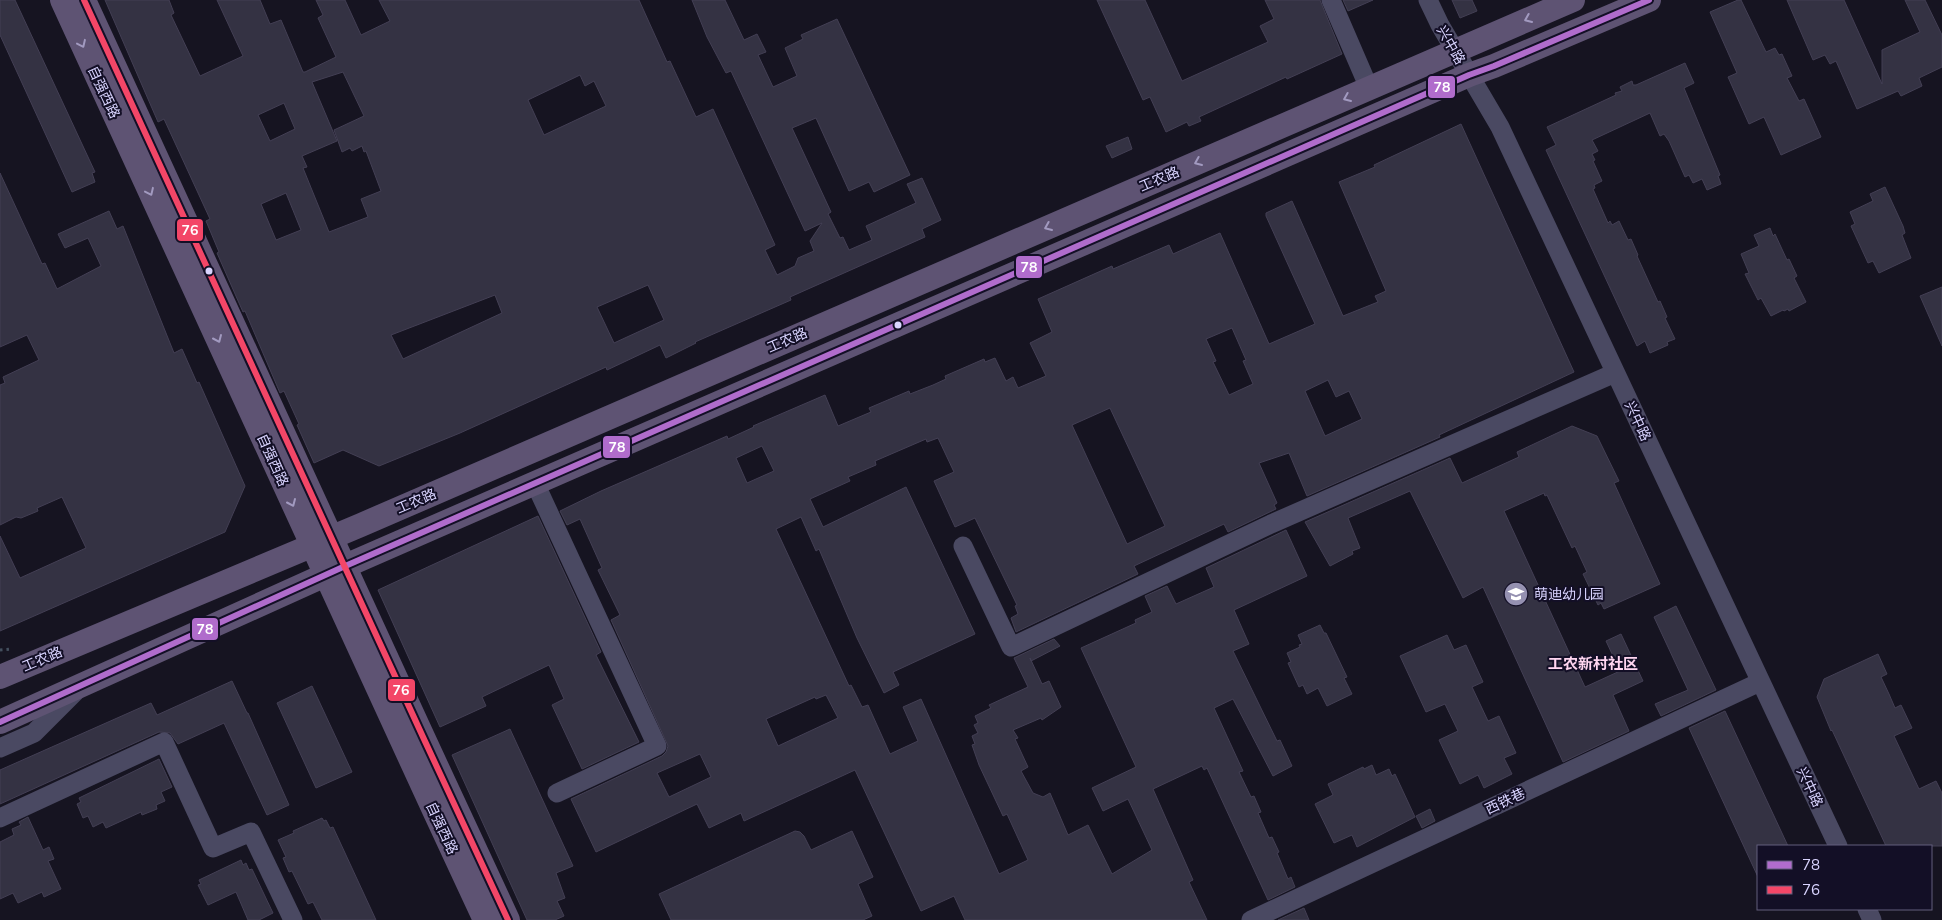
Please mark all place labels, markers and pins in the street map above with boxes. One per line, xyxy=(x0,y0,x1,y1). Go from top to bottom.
unlabelled marker xyxy=(204,266,214,276)
unlabelled marker xyxy=(893,320,903,330)
school or university icon: 萌迪幼儿园 xyxy=(1503,581,1529,607)
place label: 萌迪幼儿园 xyxy=(1534,585,1604,603)

